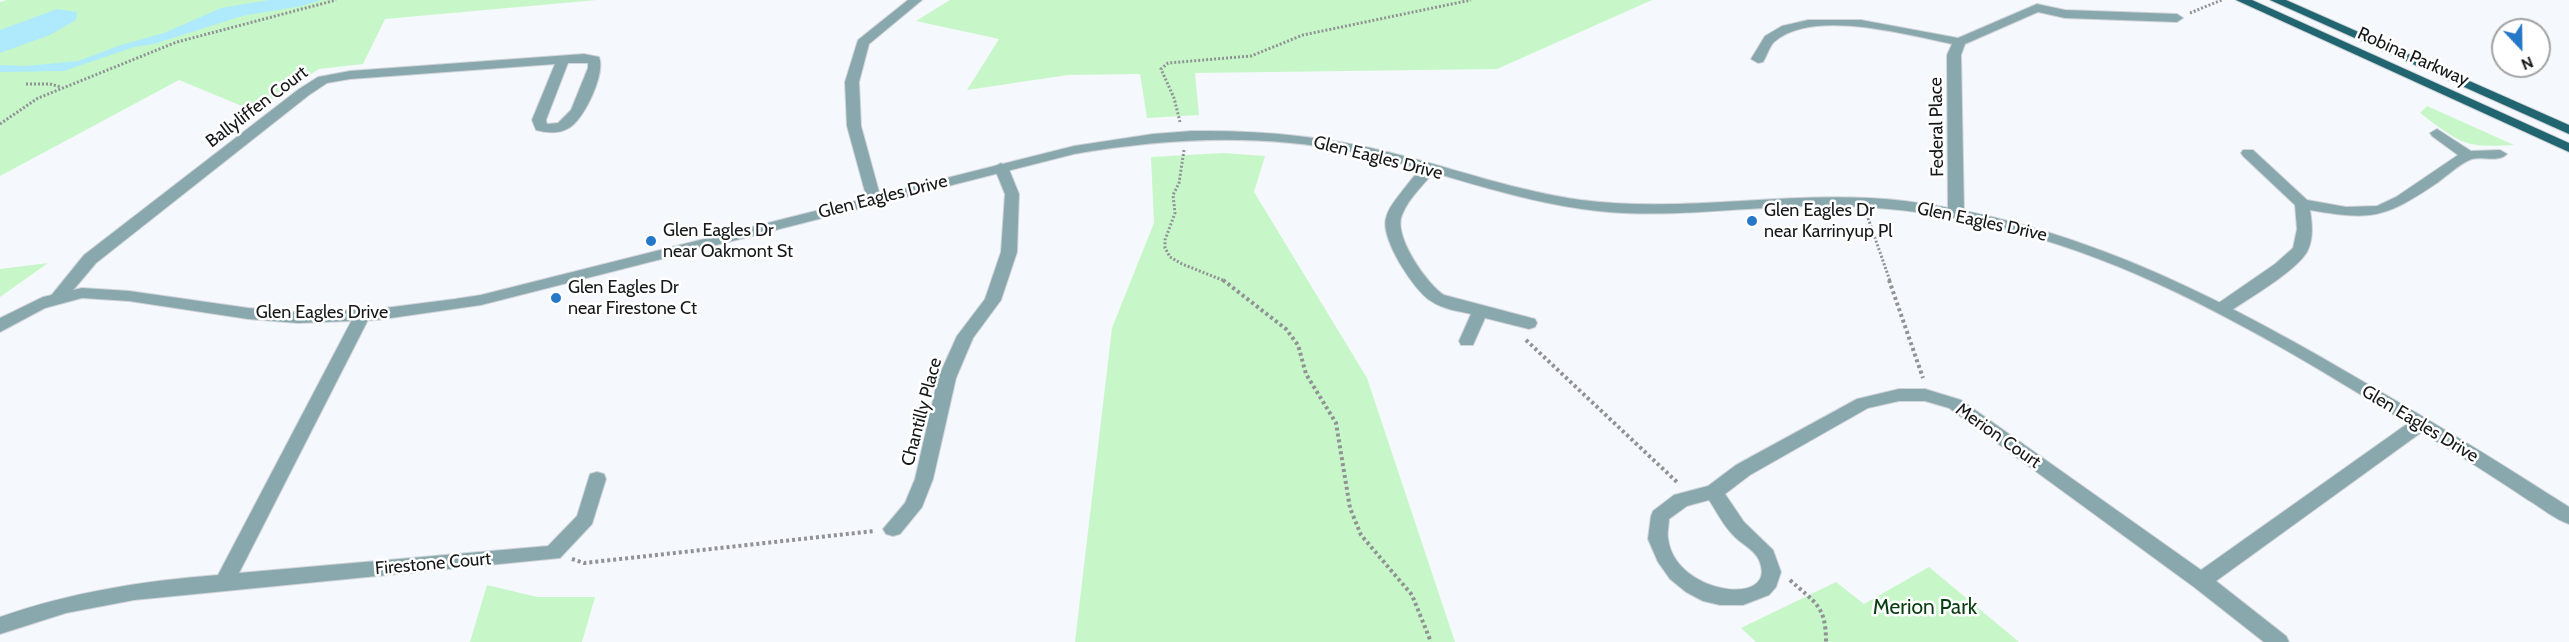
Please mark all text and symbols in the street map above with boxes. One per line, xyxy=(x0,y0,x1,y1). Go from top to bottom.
north arrow xyxy=(2491,18,2551,78)
street label: Robina Parkway xyxy=(2354,23,2472,91)
text: N xyxy=(2518,52,2536,74)
street label: Ballyliffen Court xyxy=(202,62,312,152)
street label: Federal Place xyxy=(1925,77,1949,177)
street label: Glen Eagles Drive xyxy=(1311,132,1445,184)
street label: Glen Eagles Drive xyxy=(816,171,950,223)
street label: Glen Eagles Drive xyxy=(1915,198,2049,246)
place label: Glen Eagles Dr near Karrinyup Pl xyxy=(1764,200,1893,242)
marker: Glen Eagles Dr near Karrinyup Pl xyxy=(1745,214,1759,228)
place label: Glen Eagles Dr near Oakmont St xyxy=(663,220,793,262)
marker: Glen Eagles Dr near Oakmont St xyxy=(644,234,658,248)
place label: Glen Eagles Dr near Firestone Ct xyxy=(568,277,697,320)
marker: Glen Eagles Dr near Firestone Ct xyxy=(549,291,563,305)
street label: Glen Eagles Drive xyxy=(256,302,388,324)
street label: Chantilly Place xyxy=(897,356,947,468)
street label: Glen Eagles Drive xyxy=(2358,381,2482,467)
street label: Merion Court xyxy=(1951,399,2045,473)
street label: Firestone Court xyxy=(374,548,492,580)
park label: Merion Park xyxy=(1873,595,1977,621)

